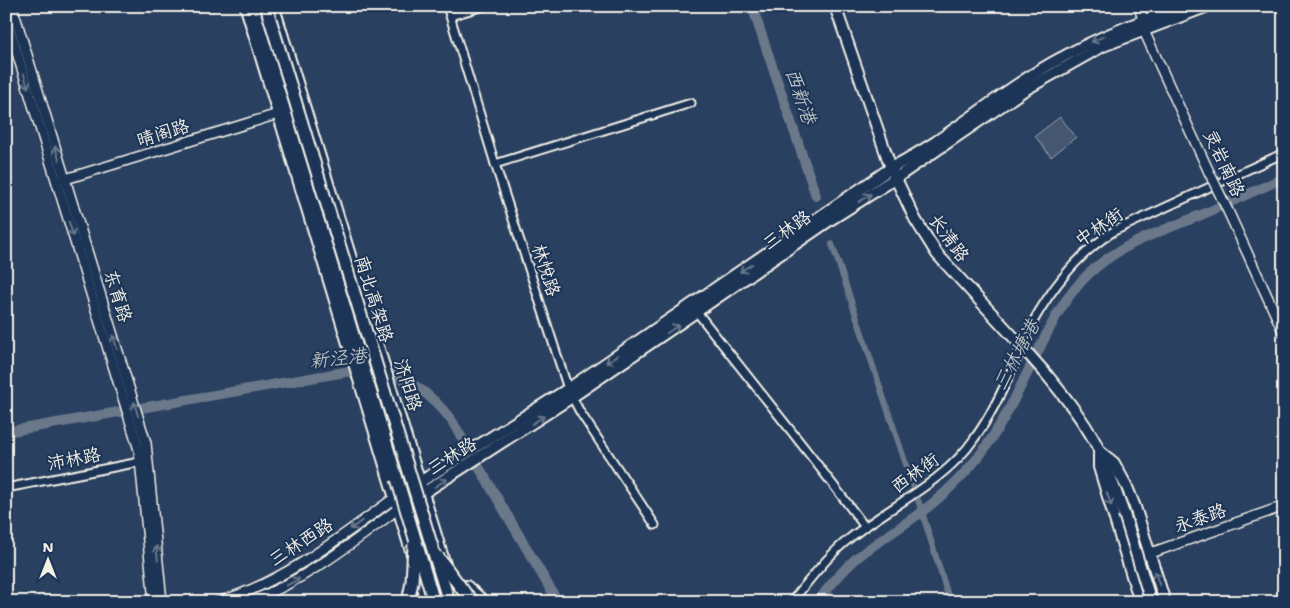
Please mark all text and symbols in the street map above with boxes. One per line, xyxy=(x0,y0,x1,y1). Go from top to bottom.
one-way arrow xyxy=(1091,34,1106,44)
water label: 西新港 xyxy=(780,65,823,129)
one-way arrow xyxy=(21,72,31,88)
street label: 晴阁路 xyxy=(134,114,192,152)
street label: 灵岩南路 xyxy=(1198,125,1250,201)
one-way arrow xyxy=(52,146,61,161)
one-way arrow xyxy=(857,193,871,203)
street label: 中林街 xyxy=(1070,202,1128,252)
street label: 三林路 xyxy=(758,205,816,255)
street label: 长清路 xyxy=(923,209,975,267)
one-way arrow xyxy=(67,220,76,236)
street label: 林悦路 xyxy=(526,241,566,299)
street label: 南北高架路 xyxy=(349,252,399,346)
one-way arrow xyxy=(739,262,753,273)
street label: 东育路 xyxy=(99,267,137,325)
water label: 三林塘港 xyxy=(987,314,1046,394)
one-way arrow xyxy=(666,324,680,334)
one-way arrow xyxy=(110,334,119,350)
water label: 新泾港 xyxy=(308,342,370,373)
one-way arrow xyxy=(605,354,619,364)
street label: 济阳路 xyxy=(389,356,427,414)
one-way arrow xyxy=(130,401,140,417)
one-way arrow xyxy=(531,415,545,425)
street label: 三林路 xyxy=(423,432,481,480)
street label: 沛林路 xyxy=(45,442,103,476)
street label: 西林街 xyxy=(886,447,944,499)
one-way arrow xyxy=(434,477,448,487)
one-way arrow xyxy=(1105,490,1114,506)
street label: 永泰路 xyxy=(1171,498,1229,538)
street label: 三林西路 xyxy=(264,512,338,572)
one-way arrow xyxy=(349,520,363,530)
north arrow xyxy=(22,536,72,586)
text: N xyxy=(42,538,54,556)
one-way arrow xyxy=(152,546,162,562)
one-way arrow xyxy=(1152,570,1161,586)
one-way arrow xyxy=(286,577,301,587)

